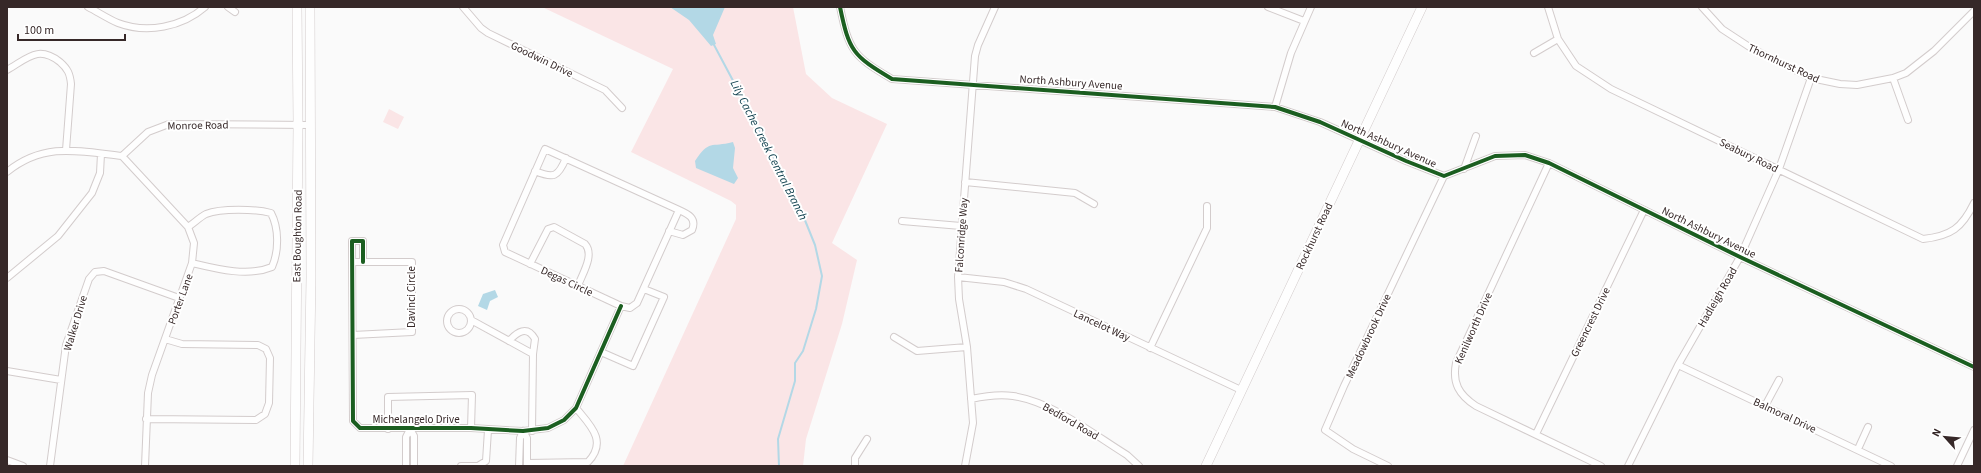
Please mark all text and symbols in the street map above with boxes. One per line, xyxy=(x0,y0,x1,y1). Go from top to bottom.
scale bar xyxy=(18,16,125,42)
text: 100 m xyxy=(24,22,54,39)
street label: Goodwin Drive xyxy=(508,38,576,81)
street label: Thornhurst Road xyxy=(1746,40,1822,87)
street label: North Ashbury Avenue xyxy=(1019,71,1123,94)
water label: Lily Cache Creek Central Branch xyxy=(726,77,811,223)
street label: North Ashbury Avenue xyxy=(1339,116,1439,171)
street label: Monroe Road xyxy=(167,117,229,134)
street label: Seabury Road xyxy=(1717,135,1781,176)
street label: East Boughton Road xyxy=(289,189,306,283)
street label: Falconridge Way xyxy=(951,197,972,273)
street label: Rockhurst Road xyxy=(1292,200,1337,272)
street label: North Ashbury Avenue xyxy=(1659,203,1759,262)
street label: Degas Circle xyxy=(538,263,596,300)
street label: Hadleigh Road xyxy=(1694,264,1741,330)
street label: Davinci Circle xyxy=(404,265,419,328)
street label: Porter Lane xyxy=(164,271,197,327)
street label: Greencrest Drive xyxy=(1567,284,1614,360)
street label: Kenilworth Drive xyxy=(1451,290,1496,366)
street label: Meadowbrook Drive xyxy=(1342,291,1395,381)
street label: Walker Drive xyxy=(60,293,91,353)
street label: Lancelot Way xyxy=(1071,306,1133,345)
street label: Balmoral Drive xyxy=(1751,394,1819,437)
street label: Bedford Road xyxy=(1040,399,1102,444)
street label: Michelangelo Drive xyxy=(372,412,460,427)
north arrow xyxy=(1925,417,1965,457)
text: N xyxy=(1928,426,1945,439)

